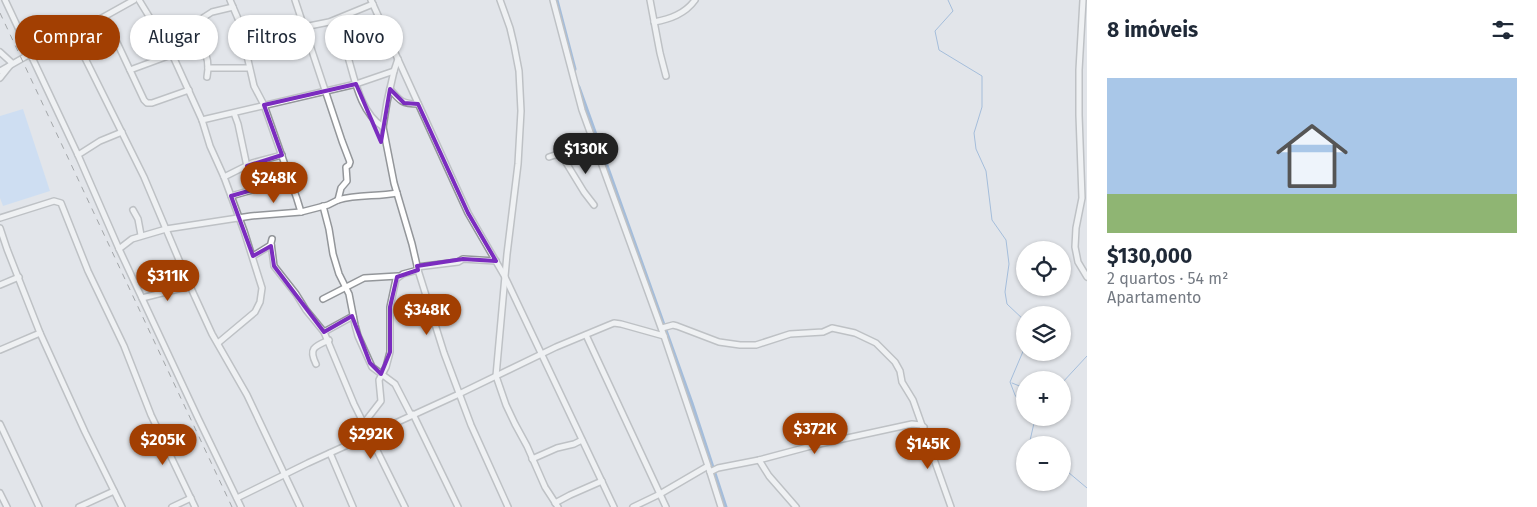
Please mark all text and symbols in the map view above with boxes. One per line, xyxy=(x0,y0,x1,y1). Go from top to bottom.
chip: Comprar xyxy=(15,15,120,60)
chip: Alugar xyxy=(130,15,218,60)
chip: Filtros xyxy=(228,15,315,60)
chip: Novo xyxy=(325,15,403,60)
icon: filters xyxy=(1489,16,1517,44)
text: 8 imóveis xyxy=(1107,17,1198,43)
icon: home xyxy=(1267,111,1357,201)
pin: $130K xyxy=(551,132,621,175)
text: $130K xyxy=(564,139,608,158)
pin: $248K xyxy=(239,162,309,204)
text: $248K xyxy=(252,168,296,187)
map controls xyxy=(1016,241,1071,491)
button: locate xyxy=(1016,241,1071,296)
text: $130,000 xyxy=(1107,243,1192,269)
pin: $311K xyxy=(133,260,203,302)
text: $311K xyxy=(147,266,189,285)
text: 2 quartos · 54 m² xyxy=(1107,269,1228,288)
text: Apartamento xyxy=(1107,288,1201,307)
pin: $348K xyxy=(392,294,462,336)
text: $348K xyxy=(404,300,450,319)
button: layers xyxy=(1016,306,1071,361)
button: + xyxy=(1016,371,1071,426)
pin: $372K xyxy=(780,412,850,455)
pin: $292K xyxy=(336,418,406,460)
text: $372K xyxy=(794,419,836,438)
pin: $205K xyxy=(128,424,198,466)
text: $292K xyxy=(349,424,393,443)
pin: $145K xyxy=(893,428,963,470)
text: $205K xyxy=(141,430,185,449)
text: $145K xyxy=(906,434,950,453)
button: − xyxy=(1016,436,1071,491)

